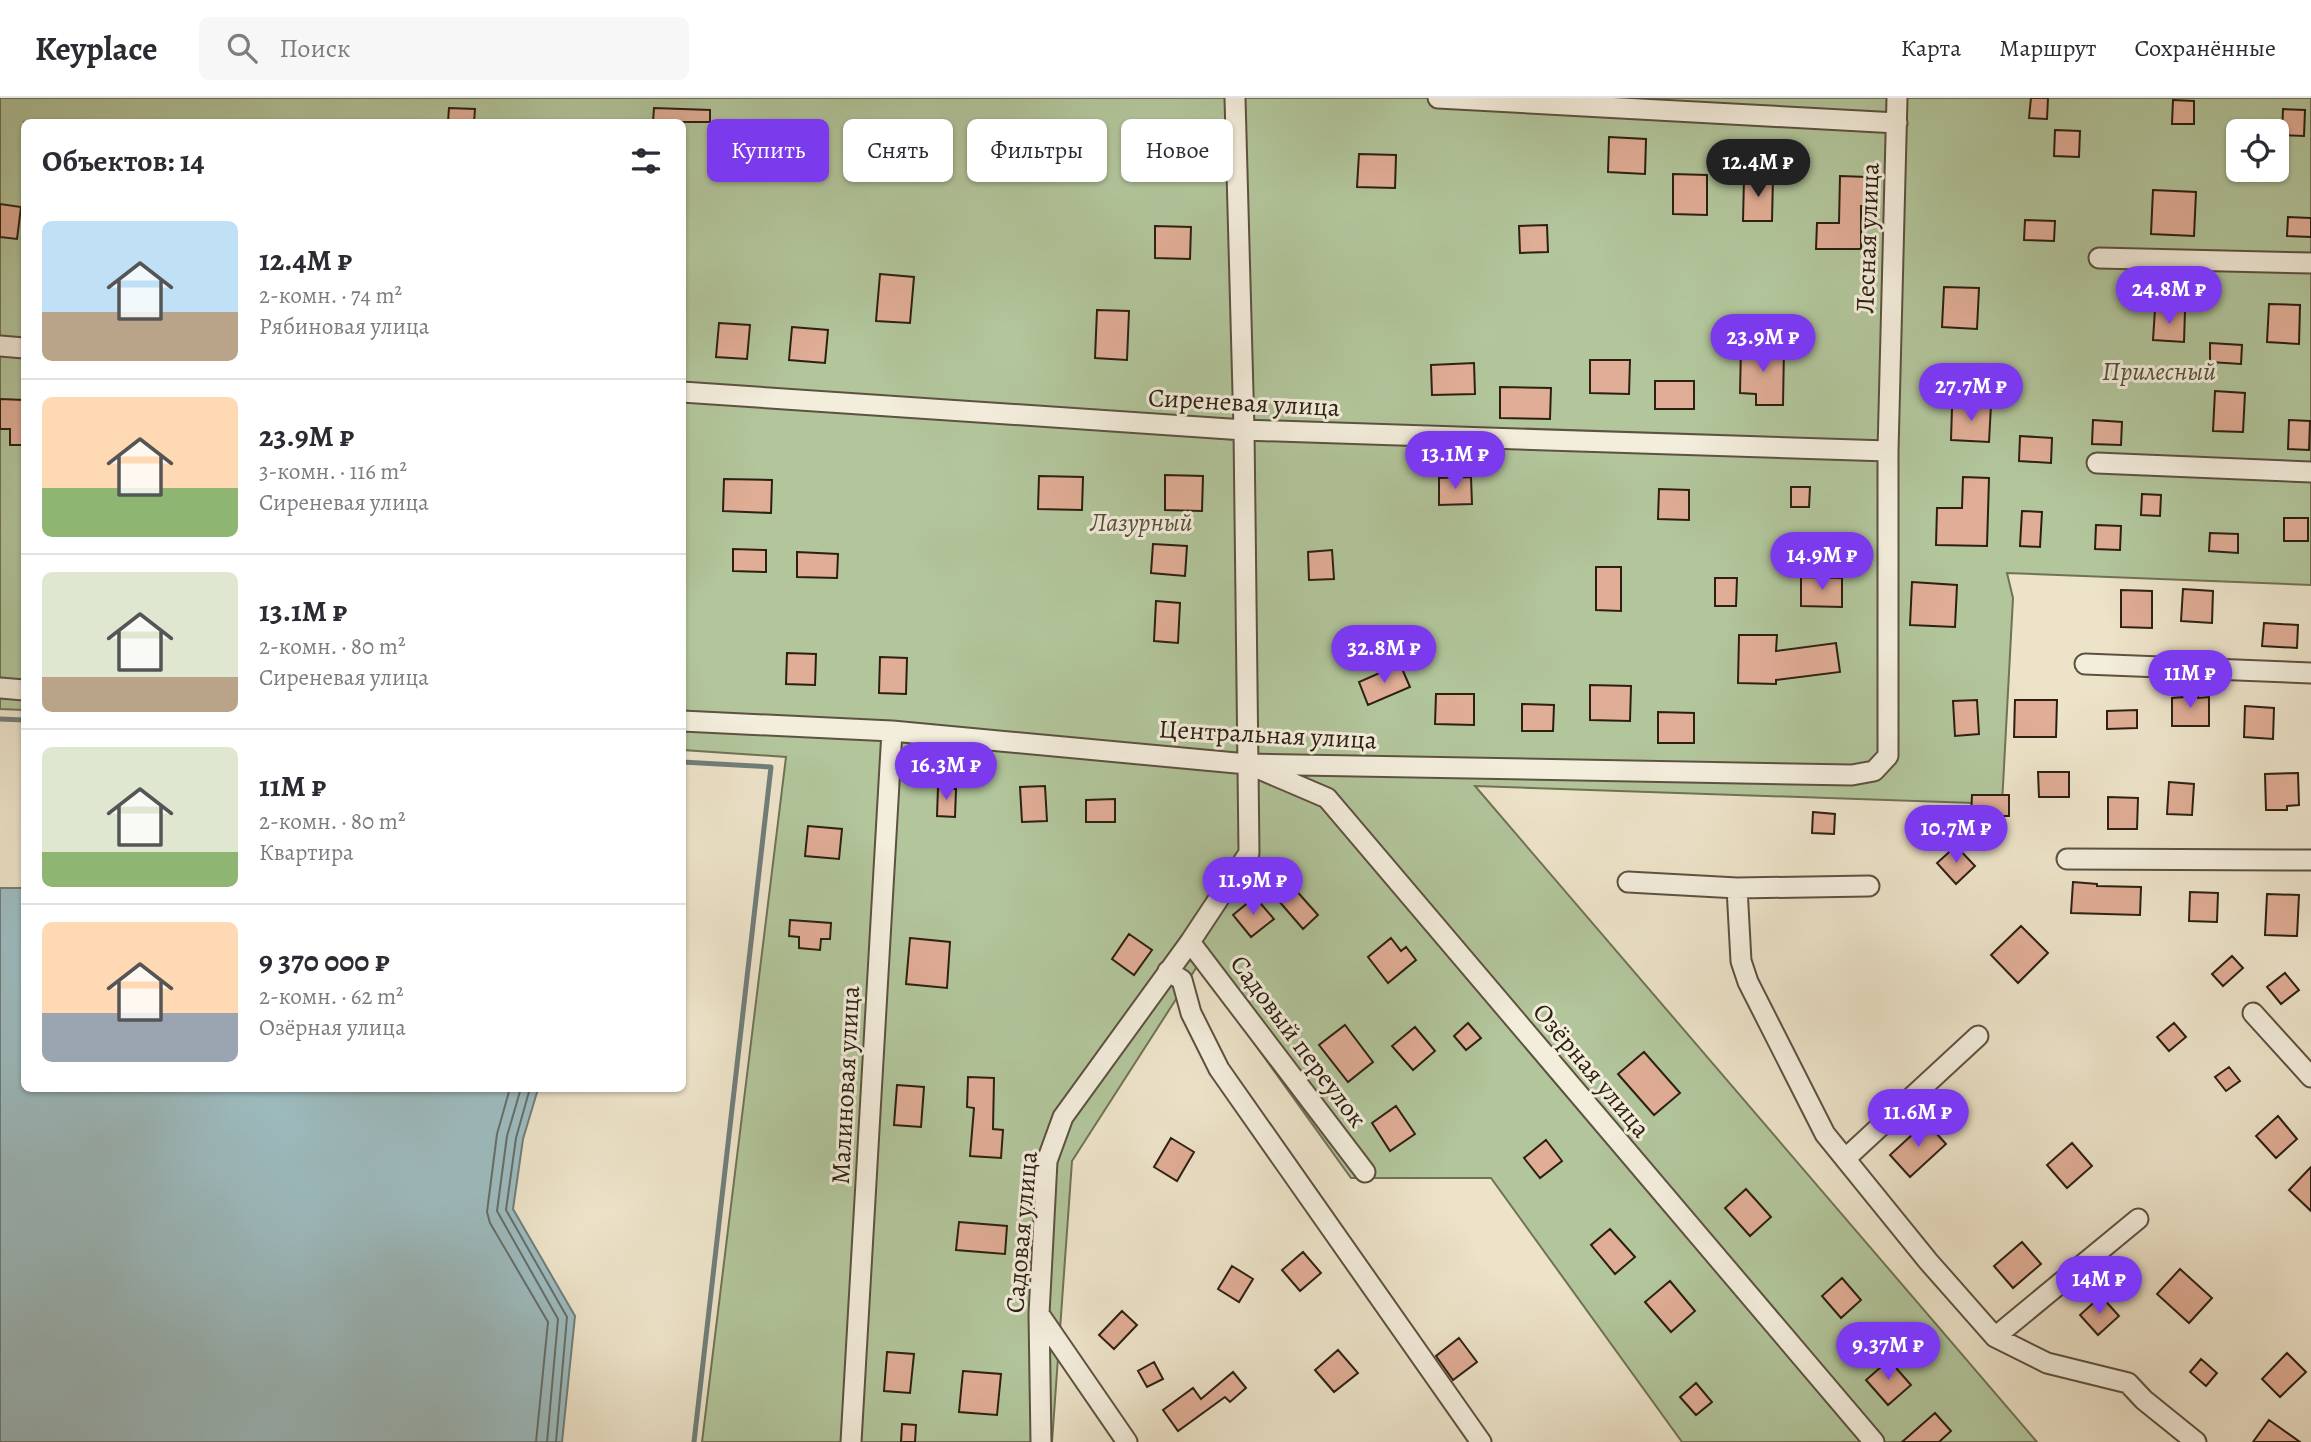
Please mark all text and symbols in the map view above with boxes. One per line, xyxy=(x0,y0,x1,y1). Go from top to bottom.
search box xyxy=(199,17,689,80)
text: Keyplace xyxy=(35,26,157,71)
icon: search xyxy=(223,29,261,67)
text: Поиск xyxy=(279,31,351,66)
text: Карта xyxy=(1901,32,1961,64)
text: Маршрут xyxy=(1999,32,2097,64)
text: Сохранённые xyxy=(2135,32,2276,64)
chip: Купить xyxy=(707,119,829,182)
chip: Снять xyxy=(843,119,953,182)
chip: Фильтры xyxy=(967,119,1107,182)
chip: Новое xyxy=(1121,119,1233,182)
map controls xyxy=(2226,119,2289,182)
button: locate xyxy=(2226,119,2289,182)
pin: 12.4M ₽ xyxy=(1693,140,1823,199)
text: Объектов: 14 xyxy=(42,141,204,181)
icon: filters xyxy=(627,142,665,180)
text: 12.4M ₽ xyxy=(1722,146,1794,177)
street label: Лесная улица xyxy=(1847,162,1888,314)
text: 12.4M ₽ xyxy=(259,240,352,280)
icon: home xyxy=(98,249,182,333)
pin: 24.8M ₽ xyxy=(2104,266,2234,326)
text: 24.8M ₽ xyxy=(2132,273,2206,304)
text: 2-комн. · 74 m² xyxy=(259,280,402,311)
text: Рябиновая улица xyxy=(259,311,429,342)
pin: 23.9M ₽ xyxy=(1698,314,1828,374)
text: 23.9M ₽ xyxy=(1726,321,1800,352)
park label: Прилесный xyxy=(2102,354,2216,389)
pin: 27.7M ₽ xyxy=(1906,364,2036,423)
text: 27.7M ₽ xyxy=(1935,370,2007,401)
street label: Сиреневая улица xyxy=(1147,380,1341,425)
text: 23.9M ₽ xyxy=(259,416,354,456)
icon: home xyxy=(98,425,182,509)
pin: 13.1M ₽ xyxy=(1390,432,1520,491)
text: 13.1M ₽ xyxy=(1421,438,1489,469)
text: 3-комн. · 116 m² xyxy=(259,456,407,487)
text: Сиреневая улица xyxy=(259,487,429,518)
park label: Лазурный xyxy=(1089,505,1192,540)
pin: 14.9M ₽ xyxy=(1757,532,1887,592)
text: 14.9M ₽ xyxy=(1786,539,1858,570)
text: 13.1M ₽ xyxy=(259,591,347,631)
icon: home xyxy=(98,600,182,684)
pin: 32.8M ₽ xyxy=(1319,626,1449,685)
text: 2-комн. · 80 m² xyxy=(259,631,405,662)
text: 32.8M ₽ xyxy=(1347,632,1421,663)
pin: 11M ₽ xyxy=(2141,650,2239,710)
text: 11M ₽ xyxy=(2164,657,2216,688)
text: Сиреневая улица xyxy=(259,662,429,693)
street label: Центральная улица xyxy=(1158,711,1378,758)
pin: 16.3M ₽ xyxy=(881,742,1011,802)
text: 16.3M ₽ xyxy=(911,749,981,780)
text: 11M ₽ xyxy=(259,766,326,806)
icon: home xyxy=(98,775,182,859)
text: 2-комн. · 80 m² xyxy=(259,806,405,837)
pin: 10.7M ₽ xyxy=(1891,806,2021,865)
text: 10.7M ₽ xyxy=(1921,812,1991,843)
text: Квартира xyxy=(259,837,354,868)
pin: 11.9M ₽ xyxy=(1188,858,1318,917)
text: 11.9M ₽ xyxy=(1219,864,1287,895)
text: 9 370 000 ₽ xyxy=(259,941,390,981)
street label: Садовый переулок xyxy=(1222,948,1375,1135)
icon: home xyxy=(98,950,182,1034)
text: 2-комн. · 62 m² xyxy=(259,981,404,1012)
street label: Малиновая улица xyxy=(823,985,868,1185)
street label: Озёрная улица xyxy=(1525,996,1658,1145)
text: Озёрная улица xyxy=(259,1012,406,1043)
pin: 11.6M ₽ xyxy=(1853,1090,1983,1149)
text: 11.6M ₽ xyxy=(1884,1096,1952,1127)
street label: Садовая улица xyxy=(997,1150,1046,1315)
pin: 14M ₽ xyxy=(2050,1256,2148,1316)
text: 14M ₽ xyxy=(2072,1263,2126,1294)
pin: 9.37M ₽ xyxy=(1823,1322,1953,1382)
text: 9.37M ₽ xyxy=(1852,1329,1924,1360)

